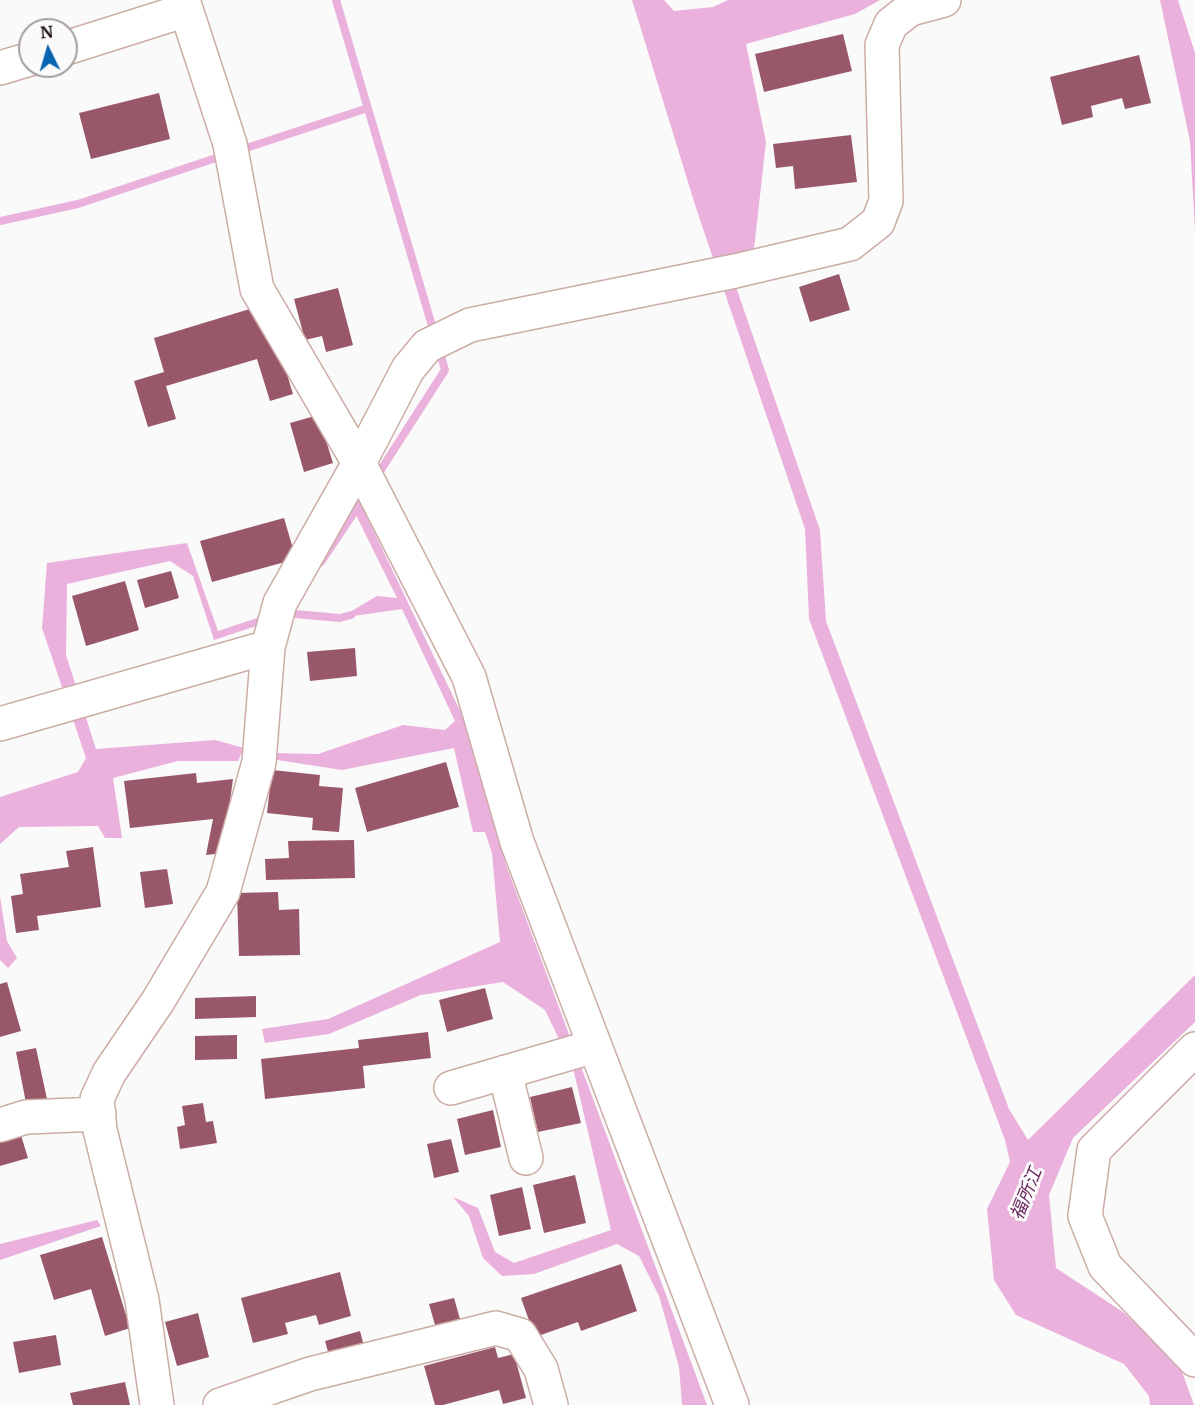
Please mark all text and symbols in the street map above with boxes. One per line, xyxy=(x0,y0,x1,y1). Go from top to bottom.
north arrow xyxy=(18,18,78,78)
text: N xyxy=(39,22,54,43)
water label: 福所江 xyxy=(1007,1165,1047,1223)

